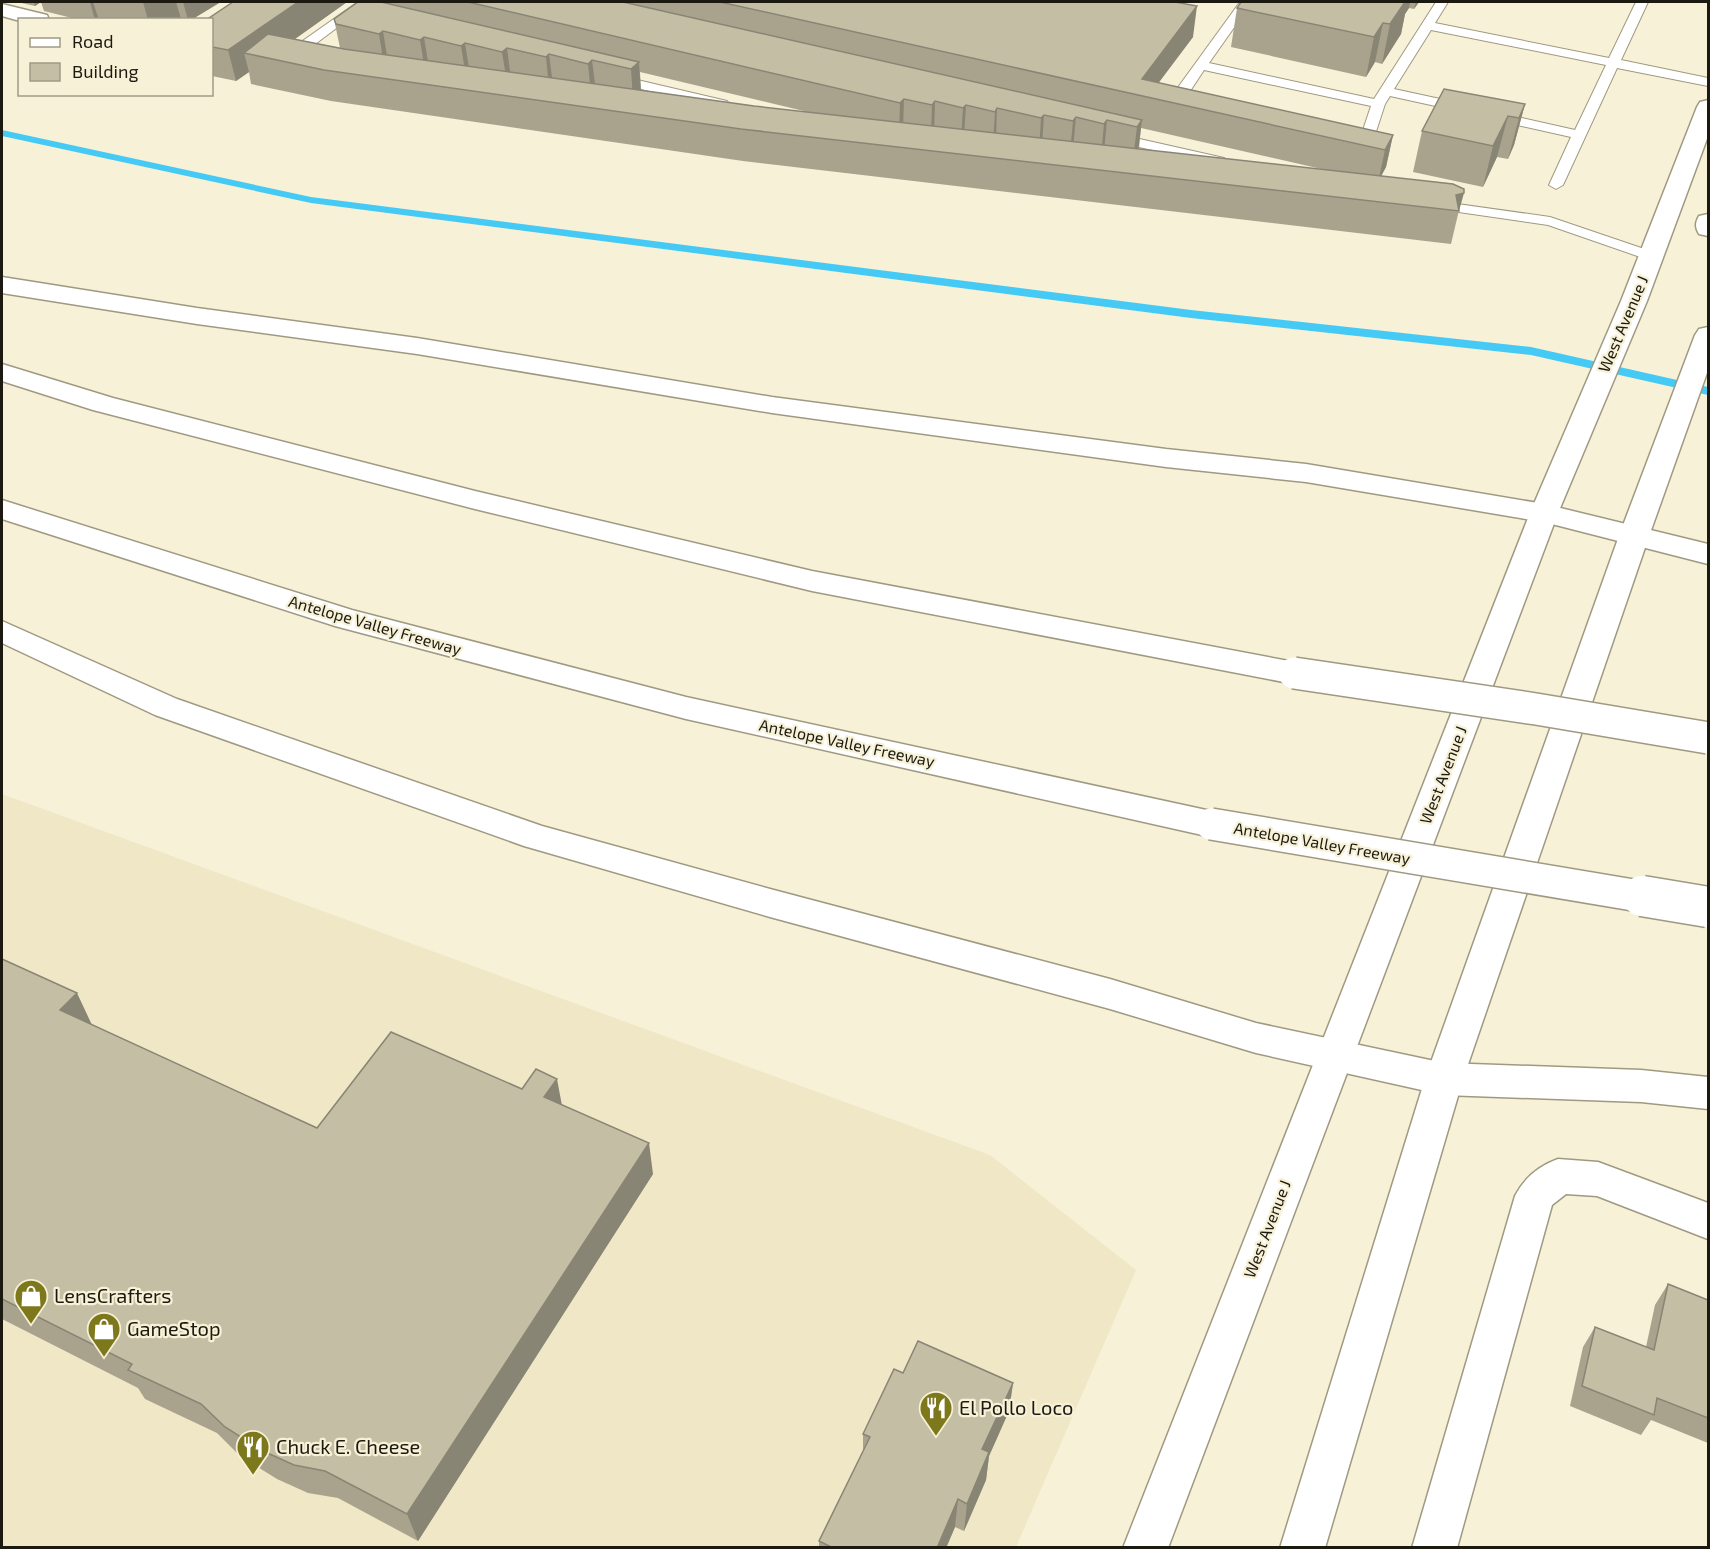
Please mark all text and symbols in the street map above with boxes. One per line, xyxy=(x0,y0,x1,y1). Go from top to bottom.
legend xyxy=(18,18,213,96)
text: Road xyxy=(72,30,113,52)
text: Building xyxy=(72,60,139,82)
street label: West Avenue J xyxy=(1594,273,1651,375)
street label: Antelope Valley Freeway xyxy=(287,591,464,658)
street label: Antelope Valley Freeway xyxy=(758,715,937,770)
street label: West Avenue J xyxy=(1415,723,1470,826)
street label: Antelope Valley Freeway xyxy=(1232,818,1412,867)
street label: West Avenue J xyxy=(1239,1177,1294,1280)
shop icon: LensCrafters xyxy=(13,1278,49,1325)
place label: LensCrafters xyxy=(54,1283,171,1307)
shop icon: GameStop xyxy=(86,1311,122,1358)
place label: GameStop xyxy=(127,1316,220,1340)
restaurant icon: El Pollo Loco xyxy=(918,1390,954,1437)
place label: El Pollo Loco xyxy=(959,1395,1073,1419)
restaurant icon: Chuck E. Cheese xyxy=(235,1429,271,1476)
place label: Chuck E. Cheese xyxy=(276,1434,420,1458)

